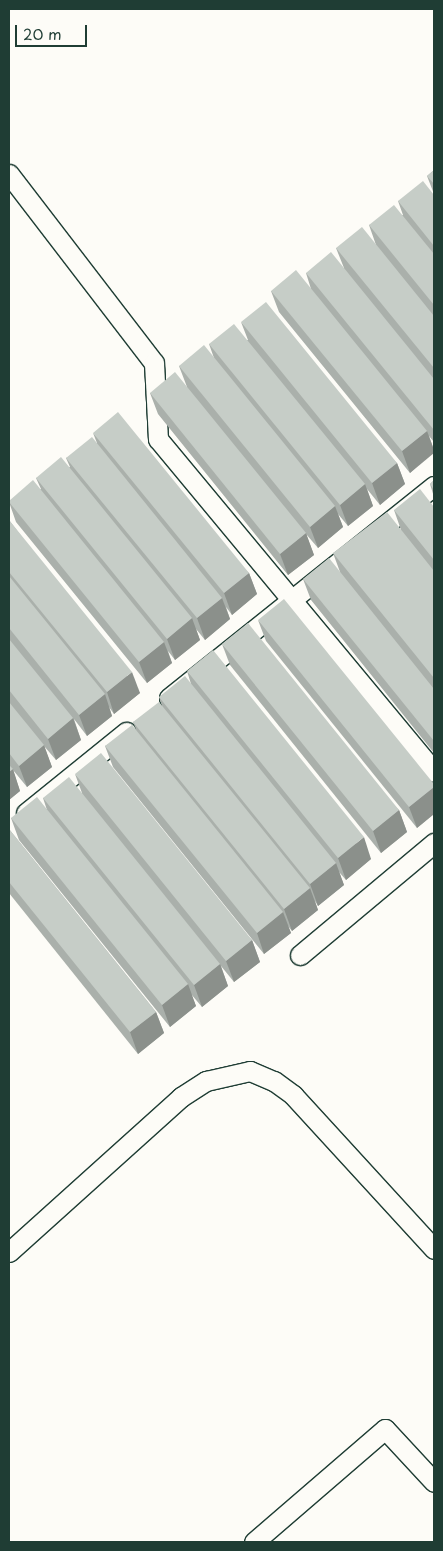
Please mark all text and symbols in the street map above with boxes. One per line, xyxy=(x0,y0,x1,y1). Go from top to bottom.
scale bar xyxy=(18,15,90,47)
text: 20 m xyxy=(23,22,62,45)

